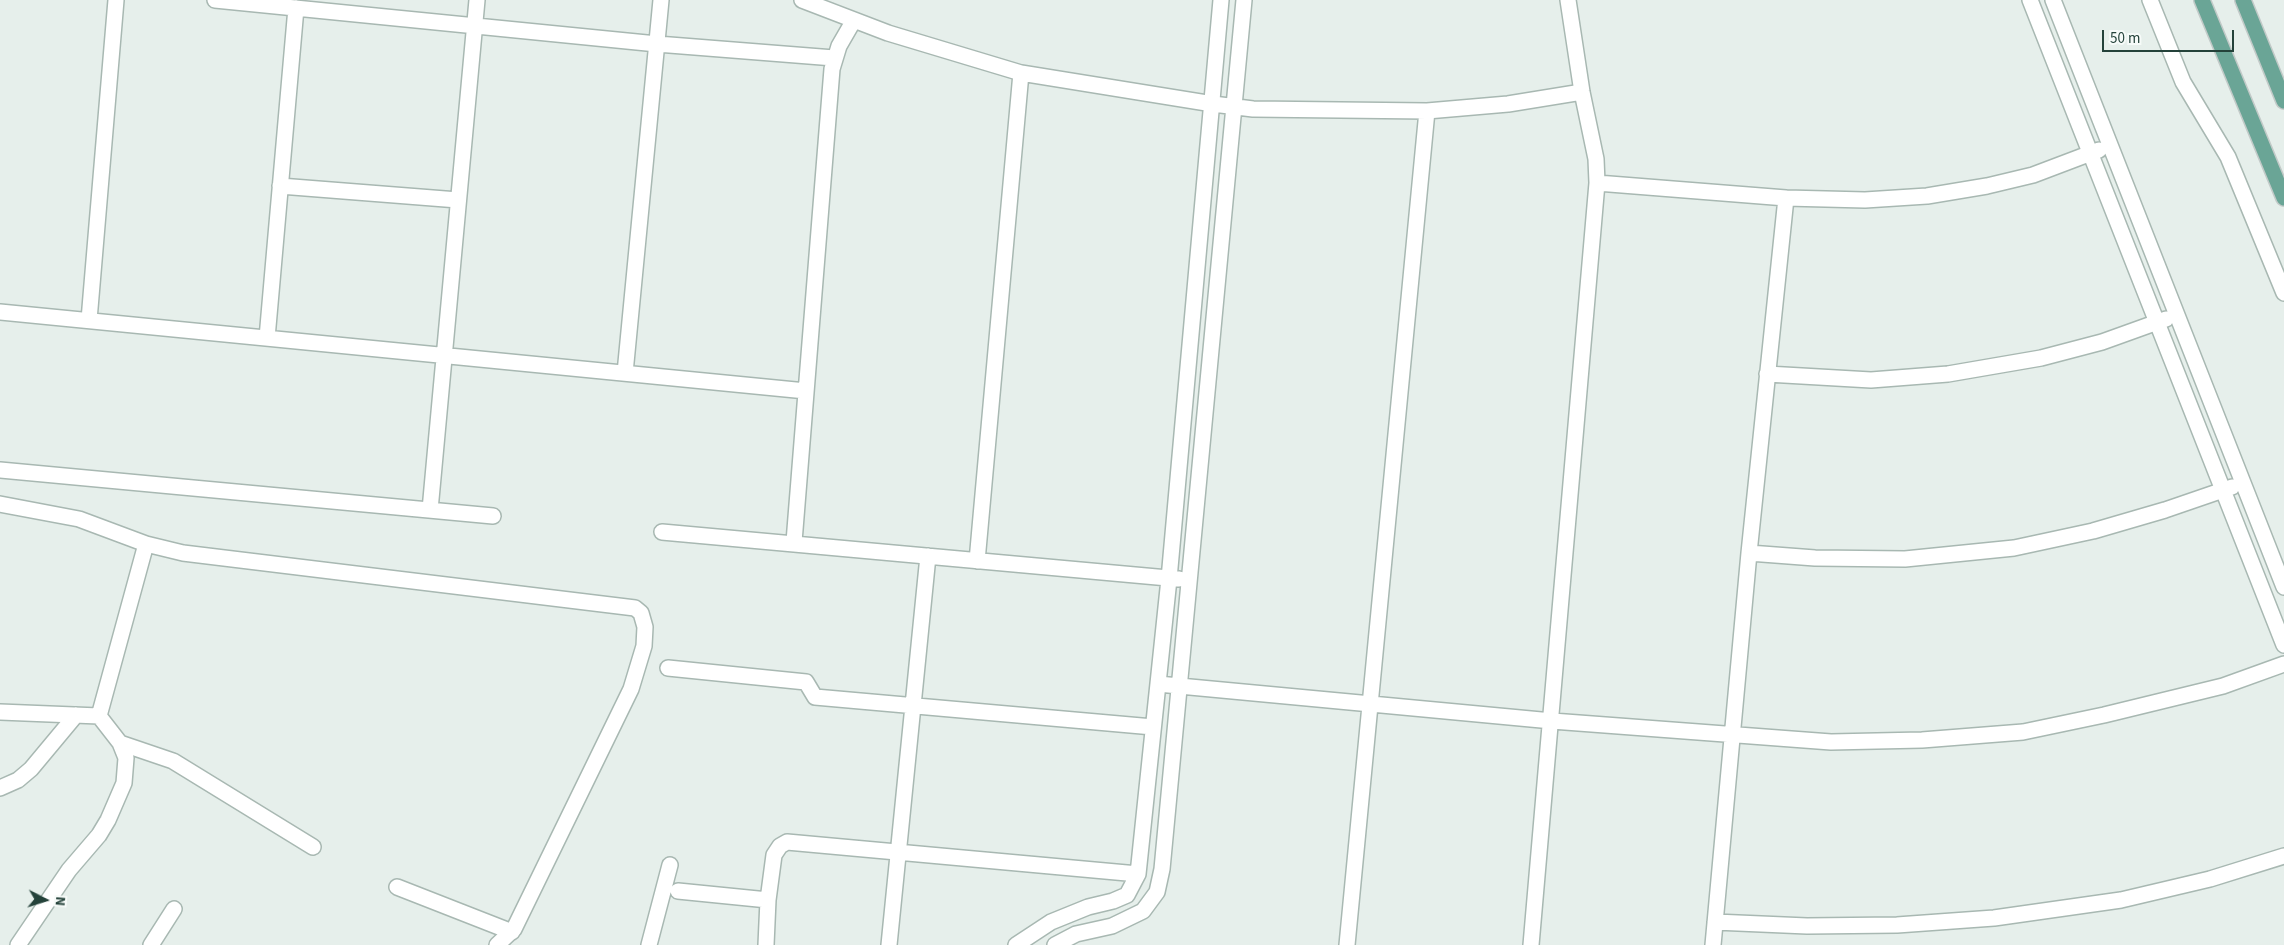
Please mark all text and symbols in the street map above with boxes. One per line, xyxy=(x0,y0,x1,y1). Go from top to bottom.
scale bar xyxy=(2104,20,2236,52)
text: 50 m xyxy=(2110,28,2140,49)
north arrow xyxy=(20,875,70,925)
text: N xyxy=(50,896,70,907)

